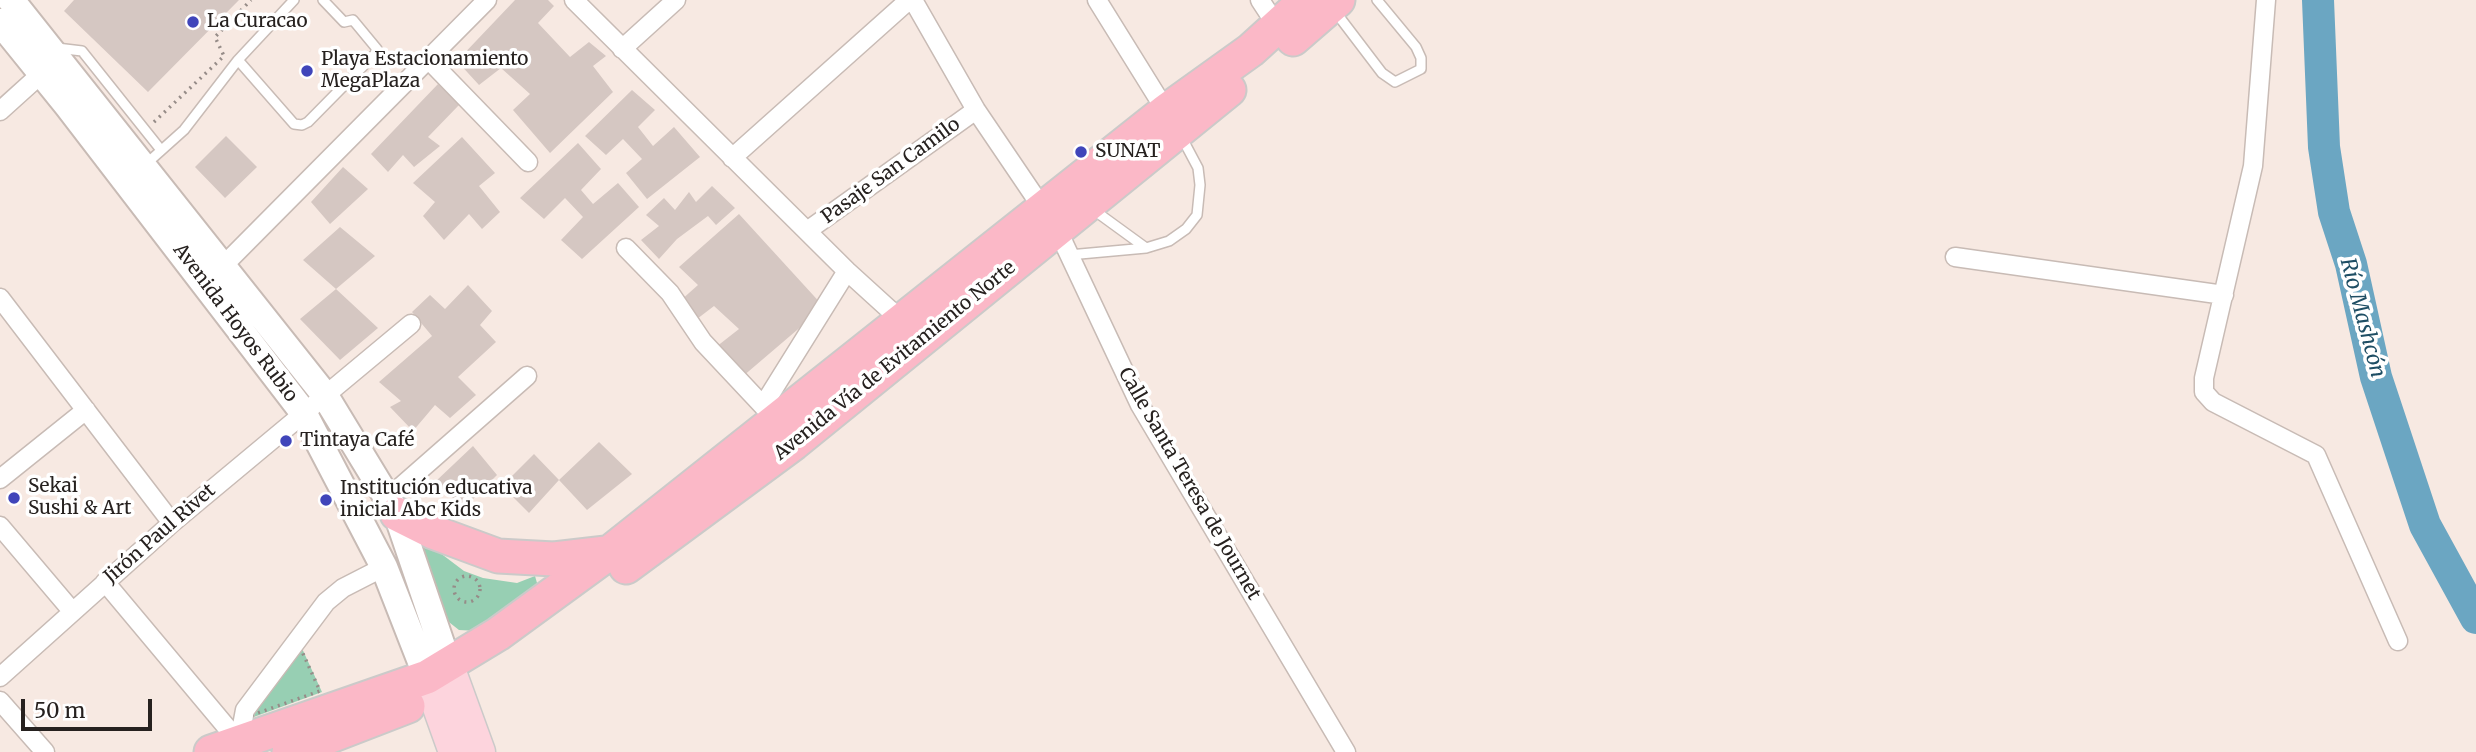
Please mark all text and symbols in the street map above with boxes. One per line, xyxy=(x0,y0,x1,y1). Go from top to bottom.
place label: La Curacao xyxy=(207,11,308,33)
marker: La Curacao xyxy=(185,14,201,30)
place label: Playa Estacionamiento MegaPlaza xyxy=(321,49,528,93)
marker: Playa Estacionamiento MegaPlaza xyxy=(299,63,315,79)
street label: Pasaje San Camilo xyxy=(817,113,965,229)
place label: SUNAT xyxy=(1095,141,1160,163)
marker: SUNAT xyxy=(1073,144,1089,160)
street label: Avenida Hoyos Rubio xyxy=(168,239,302,407)
water label: Río Mashcón xyxy=(2334,256,2390,380)
street label: Avenida Vía de Evitamiento Norte xyxy=(770,257,1020,465)
street label: Calle Santa Teresa de Journet xyxy=(1113,364,1265,604)
place label: Tintaya Café xyxy=(300,430,414,452)
marker: Tintaya Café xyxy=(278,433,294,449)
place label: Sekai Sushi & Art xyxy=(28,476,132,520)
place label: Institución educativa inicial Abc Kids xyxy=(340,478,532,522)
street label: Jirón Paul Rivet xyxy=(100,479,220,589)
marker: Sekai Sushi & Art xyxy=(6,490,22,506)
marker: Institución educativa inicial Abc Kids xyxy=(318,492,334,508)
scale bar xyxy=(24,686,156,730)
text: 50 m xyxy=(34,697,85,724)

